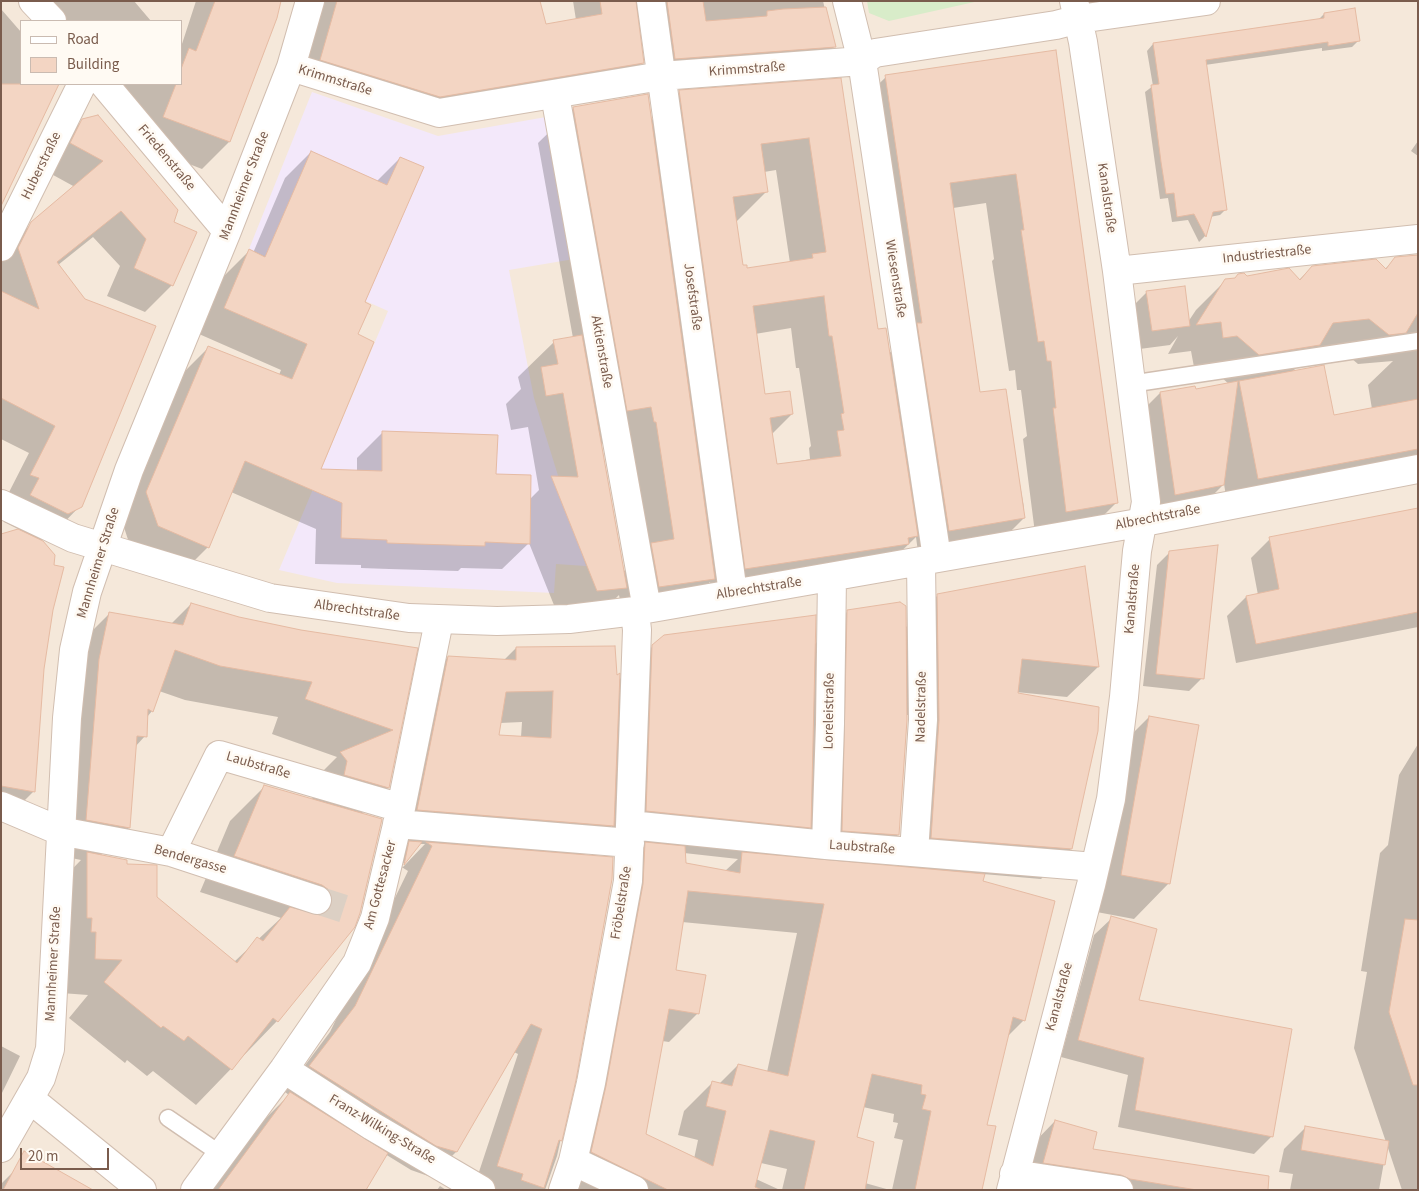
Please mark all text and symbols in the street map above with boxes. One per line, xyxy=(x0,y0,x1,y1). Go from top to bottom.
legend xyxy=(20,20,182,85)
text: Road xyxy=(67,29,99,50)
text: Building xyxy=(67,54,119,75)
street label: Krimmstraße xyxy=(708,59,786,81)
street label: Krimmstraße xyxy=(296,62,374,100)
street label: Friedenstraße xyxy=(133,122,199,194)
street label: Huberstraße xyxy=(18,129,66,203)
street label: Mannheimer Straße xyxy=(217,129,273,243)
street label: Kanalstraße xyxy=(1093,162,1119,234)
street label: Wiesenstraße xyxy=(881,239,909,319)
street label: Industriestraße xyxy=(1222,242,1312,268)
street label: Josefstraße xyxy=(679,262,705,332)
street label: Aktienstraße xyxy=(586,314,616,390)
street label: Albrechtstraße xyxy=(1114,502,1202,534)
street label: Mannheimer Straße xyxy=(74,505,124,621)
street label: Kanalstraße xyxy=(1122,563,1144,635)
street label: Albrechtstraße xyxy=(715,574,803,604)
street label: Albrechtstraße xyxy=(313,597,401,625)
street label: Nadelstraße xyxy=(913,671,931,743)
street label: Loreleistraße xyxy=(821,672,839,750)
street label: Laubstraße xyxy=(224,749,292,783)
street label: Laubstraße xyxy=(828,837,896,859)
street label: Am Gottesacker xyxy=(361,839,401,931)
street label: Bendergasse xyxy=(152,842,228,878)
street label: Fröbelstraße xyxy=(608,865,636,941)
street label: Mannheimer Straße xyxy=(43,906,65,1022)
street label: Kanalstraße xyxy=(1043,961,1077,1033)
street label: Franz-Wilking-Straße xyxy=(326,1092,438,1168)
scale bar xyxy=(22,1138,111,1170)
text: 20 m xyxy=(28,1146,58,1167)

